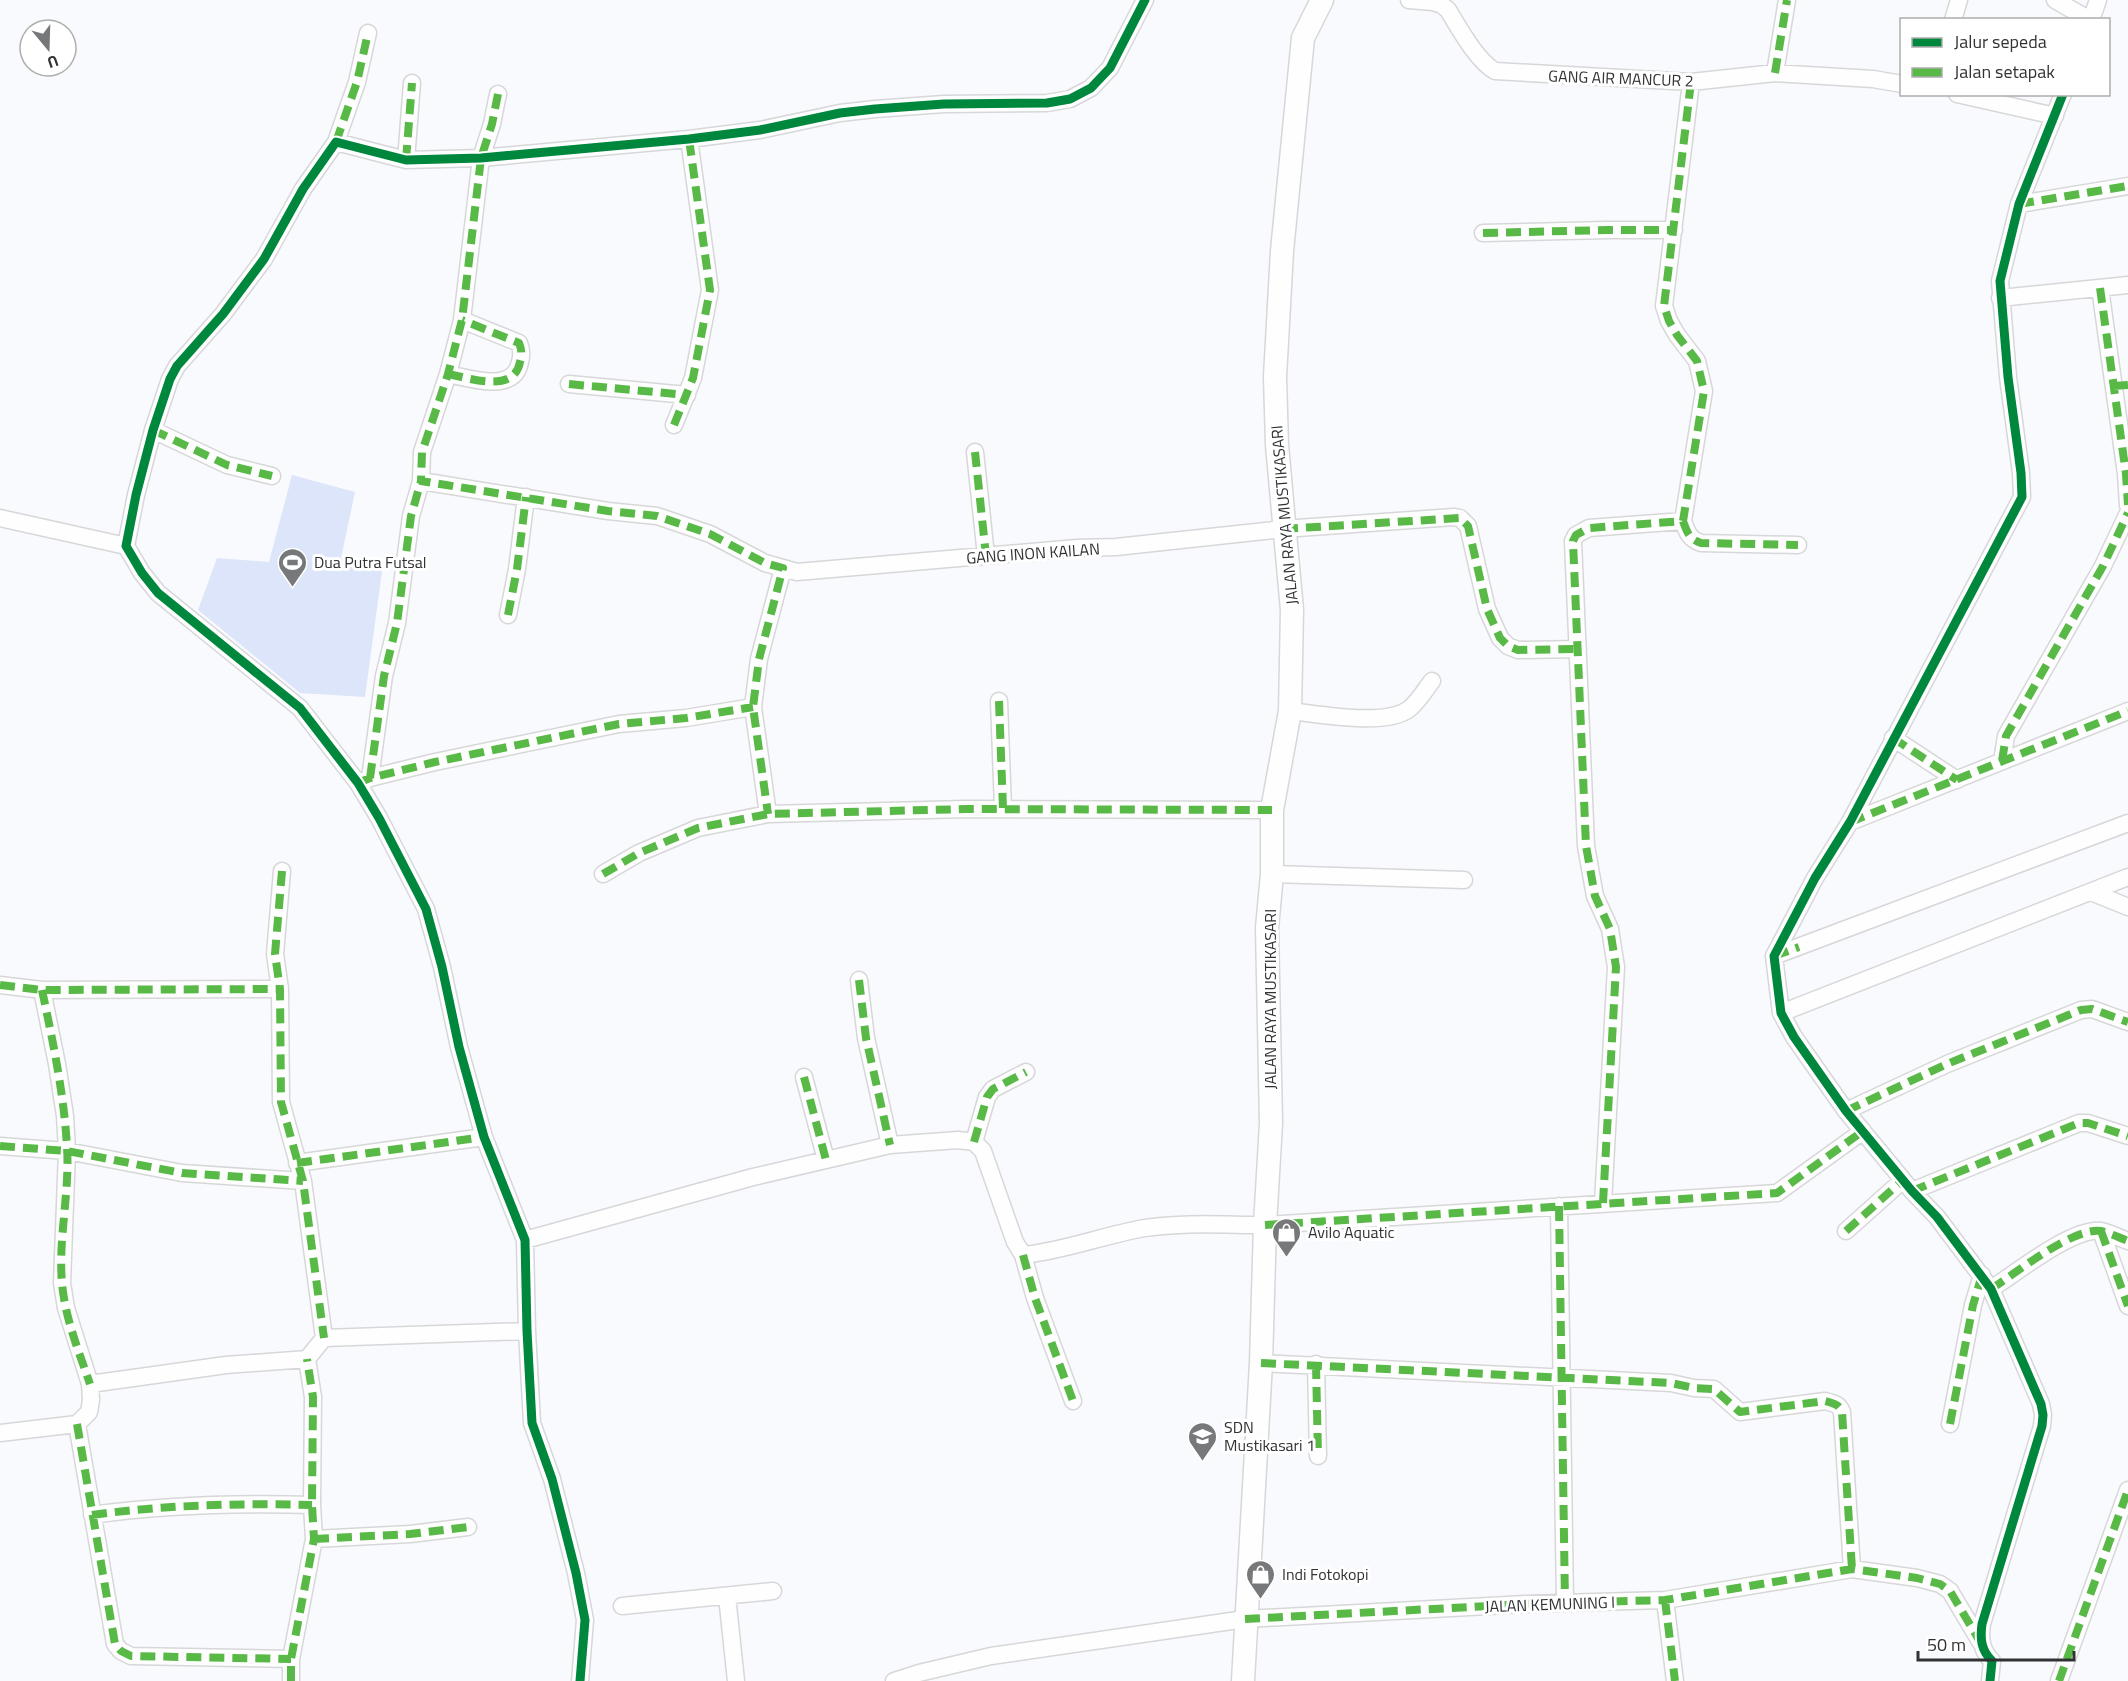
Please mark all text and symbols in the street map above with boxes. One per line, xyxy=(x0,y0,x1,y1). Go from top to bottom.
north arrow xyxy=(18,18,78,78)
legend xyxy=(1900,18,2110,96)
text: Jalur sepeda xyxy=(1954,28,2047,55)
text: U xyxy=(44,49,62,75)
text: Jalan setapak xyxy=(1954,58,2055,85)
street label: GANG AIR MANCUR 2 xyxy=(1548,63,1694,93)
street label: JALAN RAYA MUSTIKASARI xyxy=(1264,424,1304,606)
street label: GANG INON KAILAN xyxy=(965,536,1101,570)
sports icon: Dua Putra Futsal xyxy=(277,546,309,588)
place label: Dua Putra Futsal xyxy=(314,550,426,574)
street label: JALAN RAYA MUSTIKASARI xyxy=(1258,909,1282,1089)
shop icon: Avilo Aquatic xyxy=(1271,1216,1303,1258)
place label: Avilo Aquatic xyxy=(1308,1220,1395,1244)
place label: SDN Mustikasari 1 xyxy=(1224,1415,1315,1457)
school or university icon: SDN Mustikasari 1 xyxy=(1187,1420,1219,1462)
shop icon: Indi Fotokopi xyxy=(1245,1558,1277,1600)
place label: Indi Fotokopi xyxy=(1282,1562,1368,1586)
street label: JALAN KEMUNING I xyxy=(1484,1590,1616,1618)
scale bar xyxy=(1918,1624,2074,1662)
text: 50 m xyxy=(1927,1631,1966,1658)

